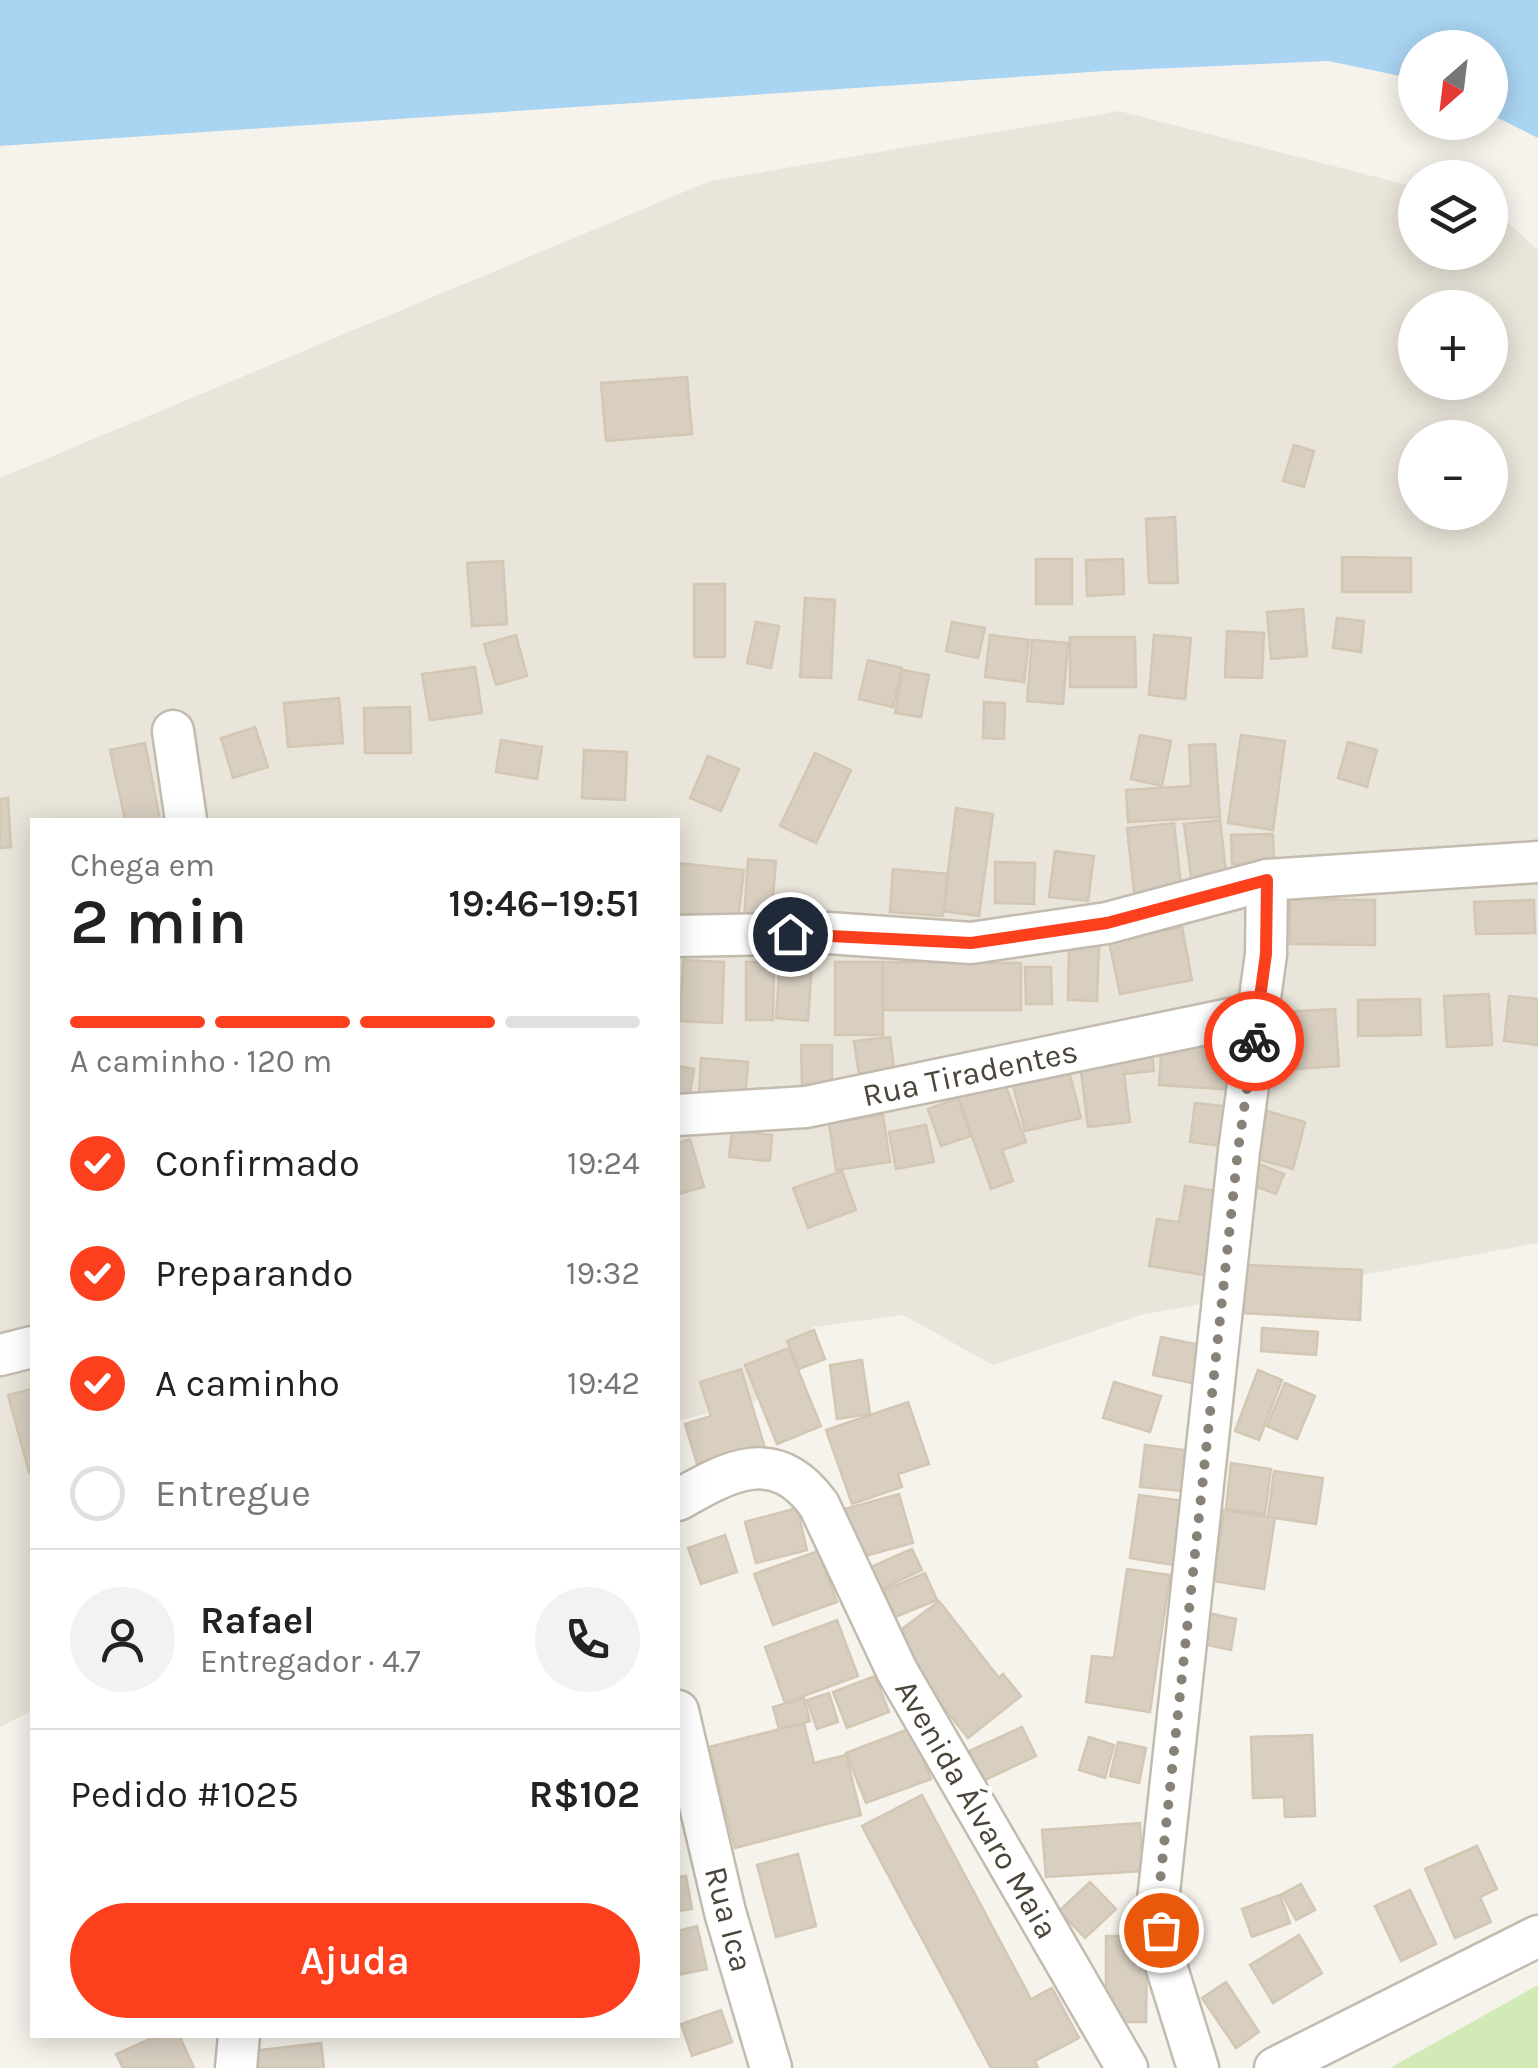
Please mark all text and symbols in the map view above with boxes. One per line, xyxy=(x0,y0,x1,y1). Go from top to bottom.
north arrow xyxy=(1398,30,1508,140)
map controls xyxy=(1398,30,1508,530)
button: layers xyxy=(1398,160,1508,270)
button: + xyxy=(1398,290,1508,400)
button: − xyxy=(1398,420,1508,530)
text: Chega em xyxy=(70,847,215,884)
text: 19:46–19:51 xyxy=(448,881,640,926)
text: 2 min xyxy=(70,883,247,959)
pin xyxy=(748,892,833,977)
icon: home xyxy=(763,907,818,962)
courier xyxy=(1204,991,1304,1091)
icon: bike xyxy=(1227,1014,1282,1069)
street label: Rua Tiradentes xyxy=(859,1033,1081,1114)
text: A caminho · 120 m xyxy=(70,1043,332,1080)
icon: check xyxy=(70,1136,125,1191)
text: Confirmado xyxy=(155,1141,360,1186)
text: 19:24 xyxy=(567,1145,640,1182)
icon: check xyxy=(70,1246,125,1301)
text: Preparando xyxy=(155,1251,353,1296)
text: 19:32 xyxy=(566,1255,640,1292)
icon: check xyxy=(70,1356,125,1411)
text: A caminho xyxy=(155,1361,340,1406)
text: 19:42 xyxy=(567,1365,640,1402)
text: Entregue xyxy=(155,1471,311,1516)
button: person xyxy=(70,1587,175,1692)
button: phone xyxy=(535,1587,640,1692)
text: Rafael xyxy=(200,1598,315,1643)
text: Entregador · 4.7 xyxy=(200,1643,421,1680)
street label: Avenida Álvaro Maia xyxy=(887,1672,1068,1945)
text: Pedido #1025 xyxy=(70,1772,299,1817)
text: R$102 xyxy=(529,1772,640,1817)
street label: Rua Ica xyxy=(697,1863,760,1976)
pin xyxy=(1119,1888,1204,1973)
button: Ajuda xyxy=(70,1903,640,2018)
icon: bag xyxy=(1134,1903,1189,1958)

